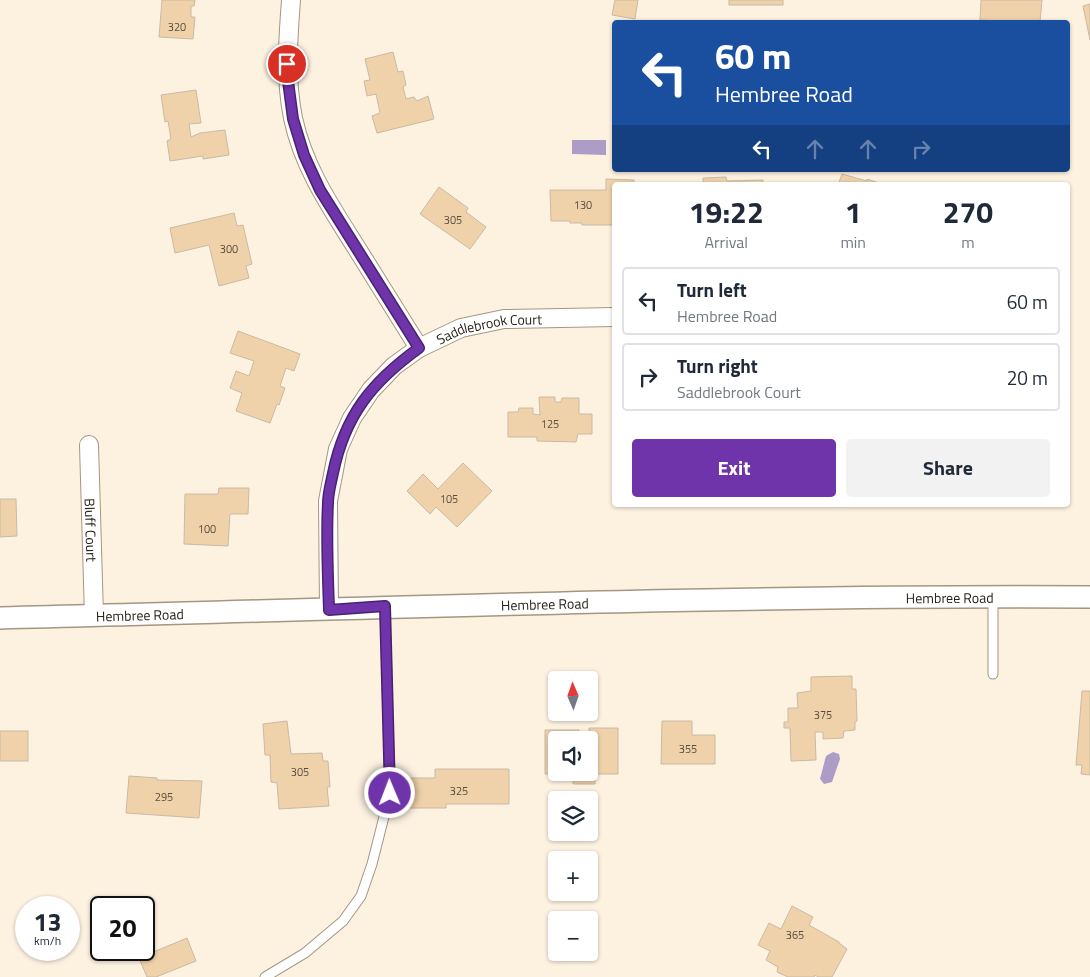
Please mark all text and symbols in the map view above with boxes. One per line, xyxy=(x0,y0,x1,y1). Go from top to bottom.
house number: 320 xyxy=(168,19,186,35)
text: 60 m xyxy=(715,29,791,83)
icon: left xyxy=(632,40,697,105)
pin xyxy=(266,43,308,85)
icon: arrive xyxy=(273,50,301,78)
text: Hembree Road xyxy=(715,77,853,111)
icon: left xyxy=(748,135,776,163)
icon: ahead xyxy=(801,135,829,163)
icon: ahead xyxy=(854,135,882,163)
icon: right xyxy=(907,135,935,163)
text: 19:22 xyxy=(689,189,764,235)
text: 1 xyxy=(845,189,862,235)
text: 270 xyxy=(943,189,993,235)
house number: 130 xyxy=(574,197,592,213)
house number: 305 xyxy=(444,212,462,228)
text: Arrival xyxy=(705,230,748,254)
text: min xyxy=(840,230,866,254)
text: m xyxy=(961,230,975,254)
house number: 300 xyxy=(220,241,238,257)
text: Turn left xyxy=(677,275,747,304)
icon: left xyxy=(634,287,662,315)
text: 60 m xyxy=(1007,287,1048,316)
text: Hembree Road xyxy=(677,304,777,328)
street label: Saddlebrook Court xyxy=(432,308,542,349)
text: Turn right xyxy=(677,351,758,380)
icon: right xyxy=(634,363,662,391)
text: 20 m xyxy=(1007,363,1048,392)
text: Saddlebrook Court xyxy=(677,380,801,404)
house number: 125 xyxy=(541,416,559,432)
button: Exit xyxy=(632,439,836,497)
button: Share xyxy=(846,439,1050,497)
house number: 105 xyxy=(440,491,458,507)
street label: Bluff Court xyxy=(80,498,103,562)
house number: 100 xyxy=(198,521,216,537)
street label: Hembree Road xyxy=(906,586,994,608)
street label: Hembree Road xyxy=(501,592,589,615)
street label: Hembree Road xyxy=(96,603,184,626)
north arrow xyxy=(548,671,598,721)
map controls xyxy=(548,671,598,961)
house number: 375 xyxy=(814,707,832,723)
button: sound xyxy=(548,731,598,781)
house number: 355 xyxy=(679,741,697,757)
house number: 305 xyxy=(291,764,309,780)
position arrow xyxy=(363,766,415,818)
house number: 325 xyxy=(450,783,468,799)
house number: 295 xyxy=(155,789,173,805)
button: layers xyxy=(548,791,598,841)
button: + xyxy=(548,851,598,901)
speed limit sign: 20 xyxy=(90,896,155,961)
text: 13 xyxy=(33,903,62,941)
button: − xyxy=(548,911,598,961)
house number: 365 xyxy=(786,927,804,943)
text: km/h xyxy=(34,931,61,950)

